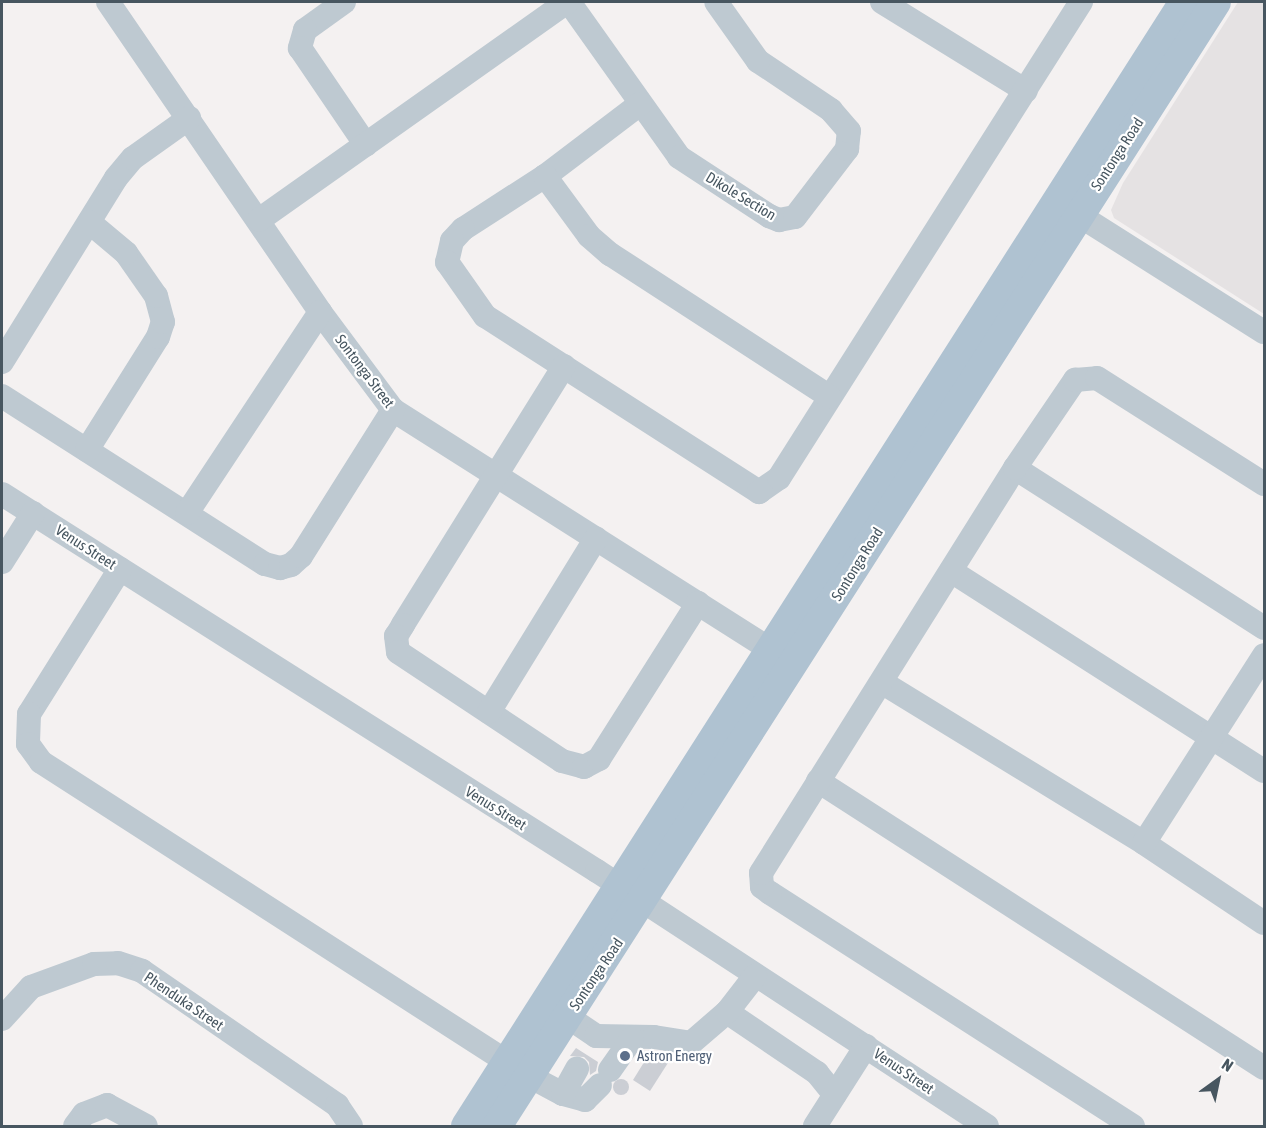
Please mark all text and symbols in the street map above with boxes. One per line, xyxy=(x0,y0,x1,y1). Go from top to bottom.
street label: Sontonga Road xyxy=(1087,114,1147,194)
street label: Dikole Section xyxy=(703,168,779,224)
street label: Sontonga Street xyxy=(332,331,398,411)
street label: Venus Street xyxy=(52,521,120,573)
street label: Sontonga Road xyxy=(827,524,887,604)
street label: Venus Street xyxy=(462,782,530,834)
street label: Sontonga Road xyxy=(565,935,627,1013)
street label: Phenduka Street xyxy=(141,968,227,1034)
street label: Venus Street xyxy=(871,1044,937,1098)
place label: Astron Energy xyxy=(637,1047,712,1065)
marker: Astron Energy xyxy=(618,1049,632,1063)
north arrow xyxy=(1188,1050,1248,1110)
text: N xyxy=(1219,1055,1237,1075)

